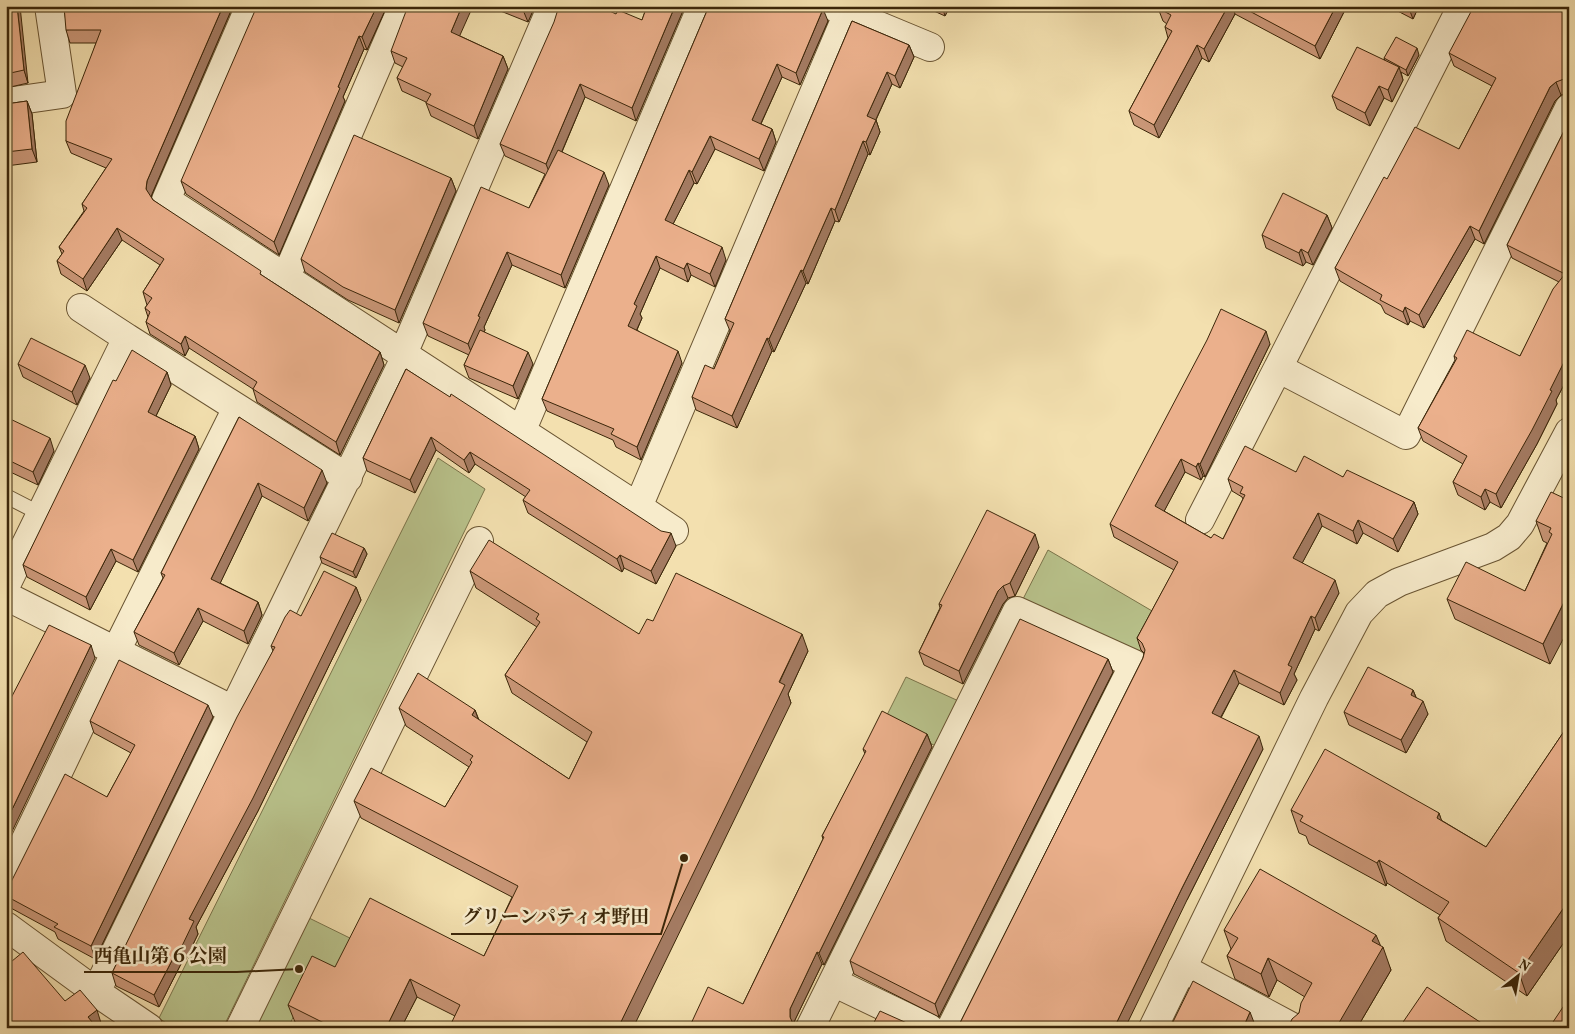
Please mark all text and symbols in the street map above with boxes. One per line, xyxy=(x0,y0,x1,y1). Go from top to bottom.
callout: グリーンパティオ野田 xyxy=(451,900,661,934)
text: グリーンパティオ野田 xyxy=(463,905,649,931)
callout: 西亀山第６公園 xyxy=(84,938,237,972)
text: 西亀山第６公園 xyxy=(93,944,227,970)
north arrow xyxy=(1492,952,1542,1002)
text: N xyxy=(1515,955,1533,977)

